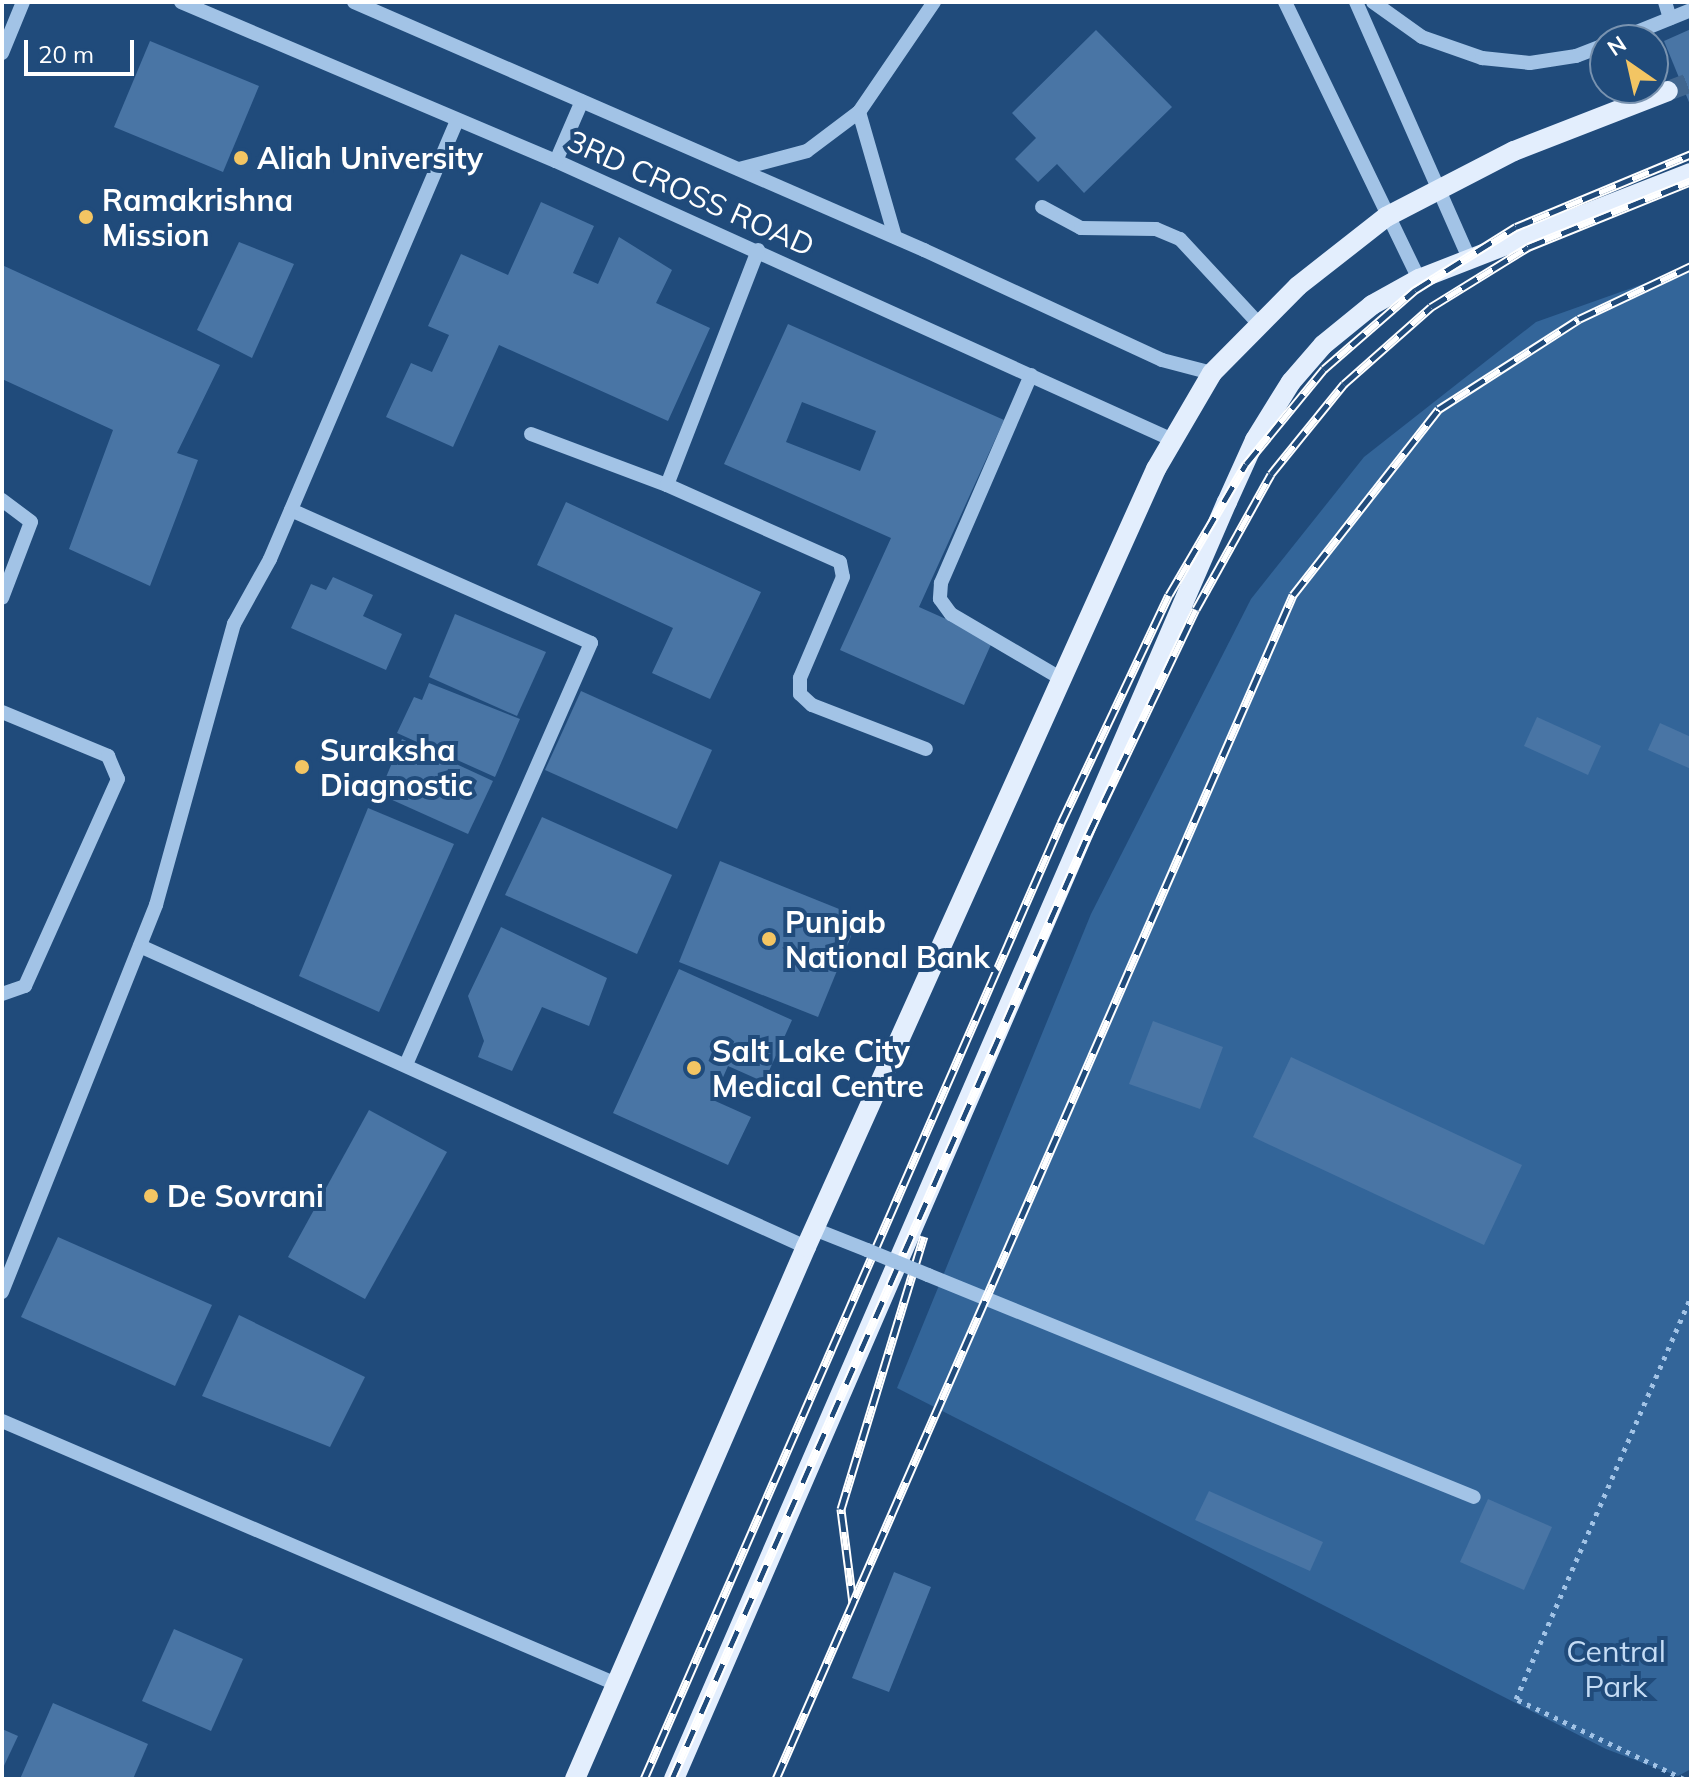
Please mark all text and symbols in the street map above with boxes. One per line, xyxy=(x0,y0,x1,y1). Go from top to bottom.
scale bar xyxy=(28,24,138,74)
north arrow xyxy=(1589,24,1669,104)
text: N xyxy=(1602,30,1631,62)
text: 20 m xyxy=(38,39,94,69)
street label: 3RD CROSS ROAD xyxy=(562,122,820,264)
place label: Aliah University xyxy=(257,140,483,176)
marker: Aliah University xyxy=(232,149,250,167)
place label: Ramakrishna Mission xyxy=(102,182,293,252)
marker: Ramakrishna Mission xyxy=(77,208,95,226)
place label: Suraksha Diagnostic xyxy=(320,732,473,802)
marker: Suraksha Diagnostic xyxy=(291,756,313,778)
place label: Punjab National Bank xyxy=(785,904,990,974)
marker: Punjab National Bank xyxy=(760,930,778,948)
place label: Salt Lake City Medical Centre xyxy=(712,1033,924,1104)
marker: Salt Lake City Medical Centre xyxy=(683,1057,705,1079)
place label: De Sovrani xyxy=(167,1178,324,1214)
marker: De Sovrani xyxy=(142,1187,160,1205)
park label: Central Park xyxy=(1566,1633,1666,1704)

